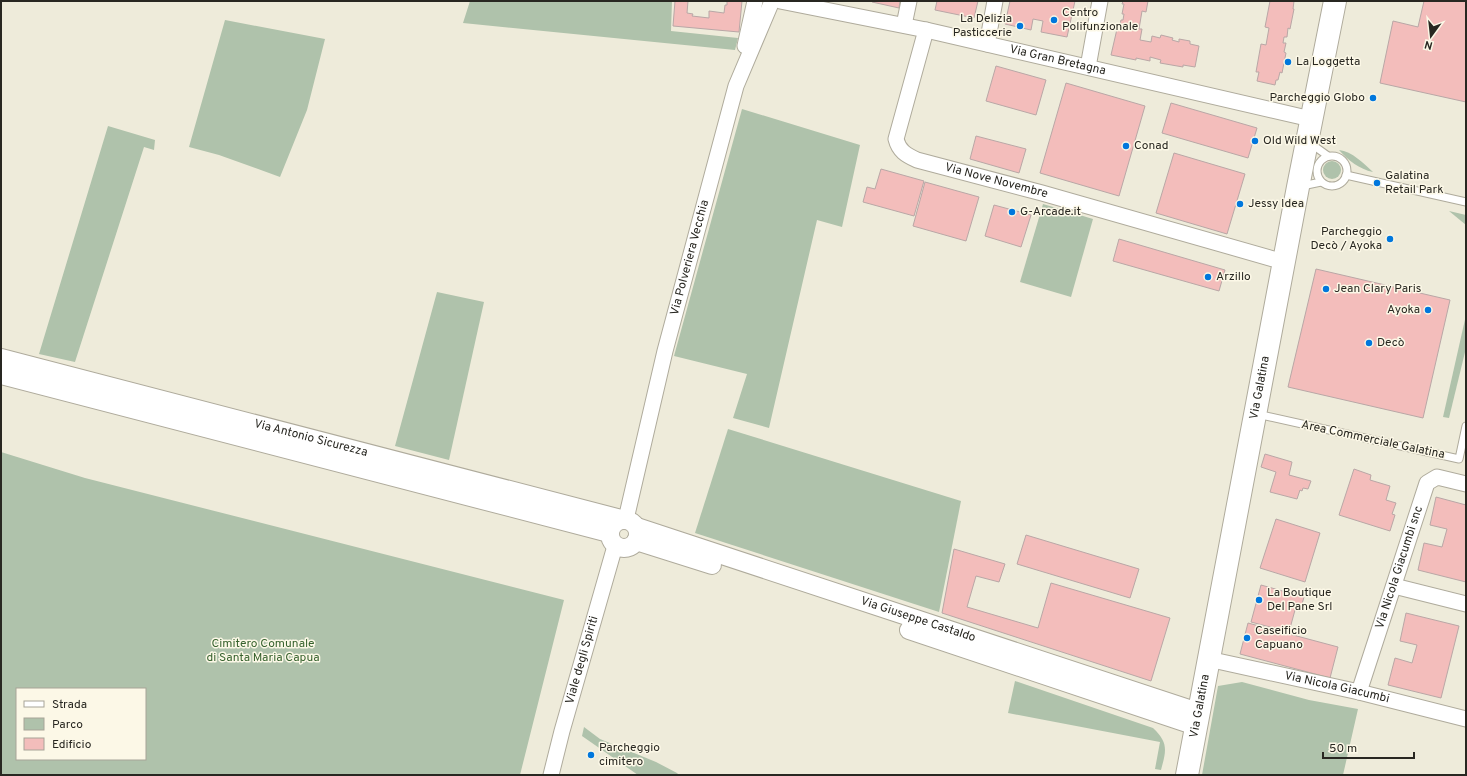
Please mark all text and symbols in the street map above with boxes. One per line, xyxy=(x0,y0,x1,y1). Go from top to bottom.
place label: Centro Polifunzionale xyxy=(1062,5,1138,35)
place label: La Delizia Pasticcerie xyxy=(953,11,1012,41)
marker: Centro Polifunzionale xyxy=(1049,15,1059,25)
north arrow xyxy=(1411,16,1451,56)
marker: La Delizia Pasticcerie xyxy=(1015,21,1025,31)
text: N xyxy=(1423,37,1434,52)
street label: Via Gran Bretagna xyxy=(1008,42,1107,79)
place label: La Loggetta xyxy=(1296,54,1360,70)
marker: La Loggetta xyxy=(1283,57,1293,67)
place label: Parcheggio Globo xyxy=(1269,90,1365,106)
marker: Parcheggio Globo xyxy=(1368,93,1378,103)
place label: Old Wild West xyxy=(1263,133,1336,149)
marker: Old Wild West xyxy=(1250,136,1260,146)
place label: Conad xyxy=(1134,138,1169,154)
marker: Conad xyxy=(1121,141,1131,151)
street label: Via Nove Novembre xyxy=(943,160,1050,202)
place label: Galatina Retail Park xyxy=(1385,168,1444,198)
marker: Galatina Retail Park xyxy=(1372,178,1382,188)
place label: Jessy Idea xyxy=(1248,196,1304,212)
street label: Via Polveriera Vecchia xyxy=(667,198,713,317)
marker: Jessy Idea xyxy=(1235,199,1245,209)
place label: G-Arcade.it xyxy=(1020,204,1081,220)
marker: G-Arcade.it xyxy=(1007,207,1017,217)
place label: Parcheggio Decò / Ayoka xyxy=(1311,224,1382,254)
marker: Parcheggio Decò / Ayoka xyxy=(1385,234,1395,244)
place label: Arzillo xyxy=(1216,269,1251,285)
marker: Arzillo xyxy=(1203,272,1213,282)
place label: Jean Clary Paris xyxy=(1334,281,1421,297)
marker: Jean Clary Paris xyxy=(1321,284,1331,294)
place label: Ayoka xyxy=(1387,302,1420,318)
marker: Ayoka xyxy=(1423,305,1433,315)
place label: Decò xyxy=(1377,335,1405,351)
marker: Decò xyxy=(1364,338,1374,348)
street label: Via Galatina xyxy=(1246,355,1274,421)
street label: Via Antonio Sicurezza xyxy=(252,416,369,461)
street label: Area Commerciale Galatina xyxy=(1300,417,1446,463)
street label: Via Nicola Giacumbi snc xyxy=(1372,504,1427,631)
place label: La Boutique Del Pane Srl xyxy=(1267,585,1332,615)
street label: Via Giuseppe Castaldo xyxy=(859,593,978,646)
marker: La Boutique Del Pane Srl xyxy=(1254,595,1264,605)
street label: Viale degli Spiriti xyxy=(562,614,603,706)
place label: Caseificio Capuano xyxy=(1255,623,1307,653)
marker: Caseificio Capuano xyxy=(1242,633,1252,643)
park label: Cimitero Comunale di Santa Maria Capua xyxy=(206,636,320,666)
street label: Via Nicola Giacumbi xyxy=(1283,668,1391,707)
street label: Via Galatina xyxy=(1186,673,1214,739)
legend xyxy=(16,688,146,760)
text: Strada xyxy=(52,697,87,713)
text: Parco xyxy=(52,717,83,733)
scale bar xyxy=(1323,734,1414,760)
text: Edificio xyxy=(52,737,92,753)
place label: Parcheggio cimitero xyxy=(599,740,660,770)
text: 50 m xyxy=(1329,741,1357,757)
marker: Parcheggio cimitero xyxy=(586,750,596,760)

